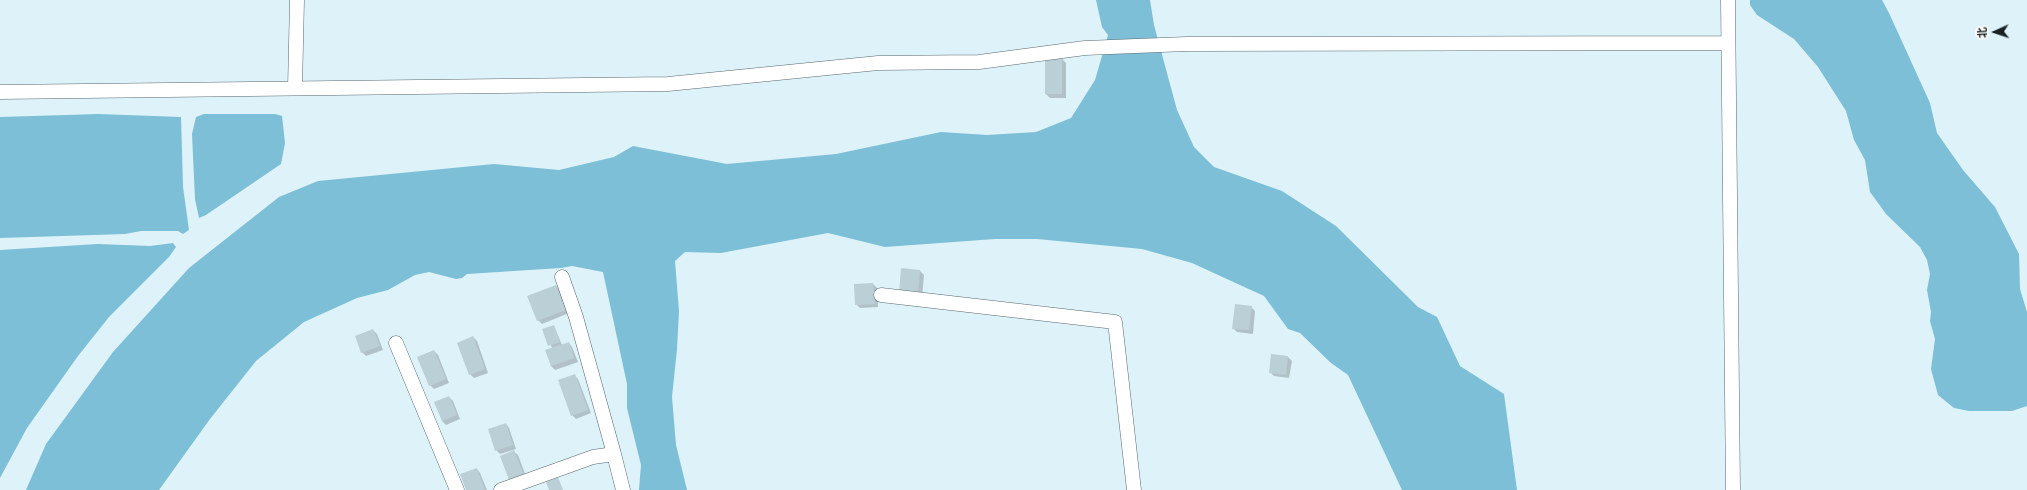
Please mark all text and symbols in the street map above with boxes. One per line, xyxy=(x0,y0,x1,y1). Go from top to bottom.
north arrow xyxy=(1975,12,2015,52)
text: 北 xyxy=(1975,27,1990,39)

